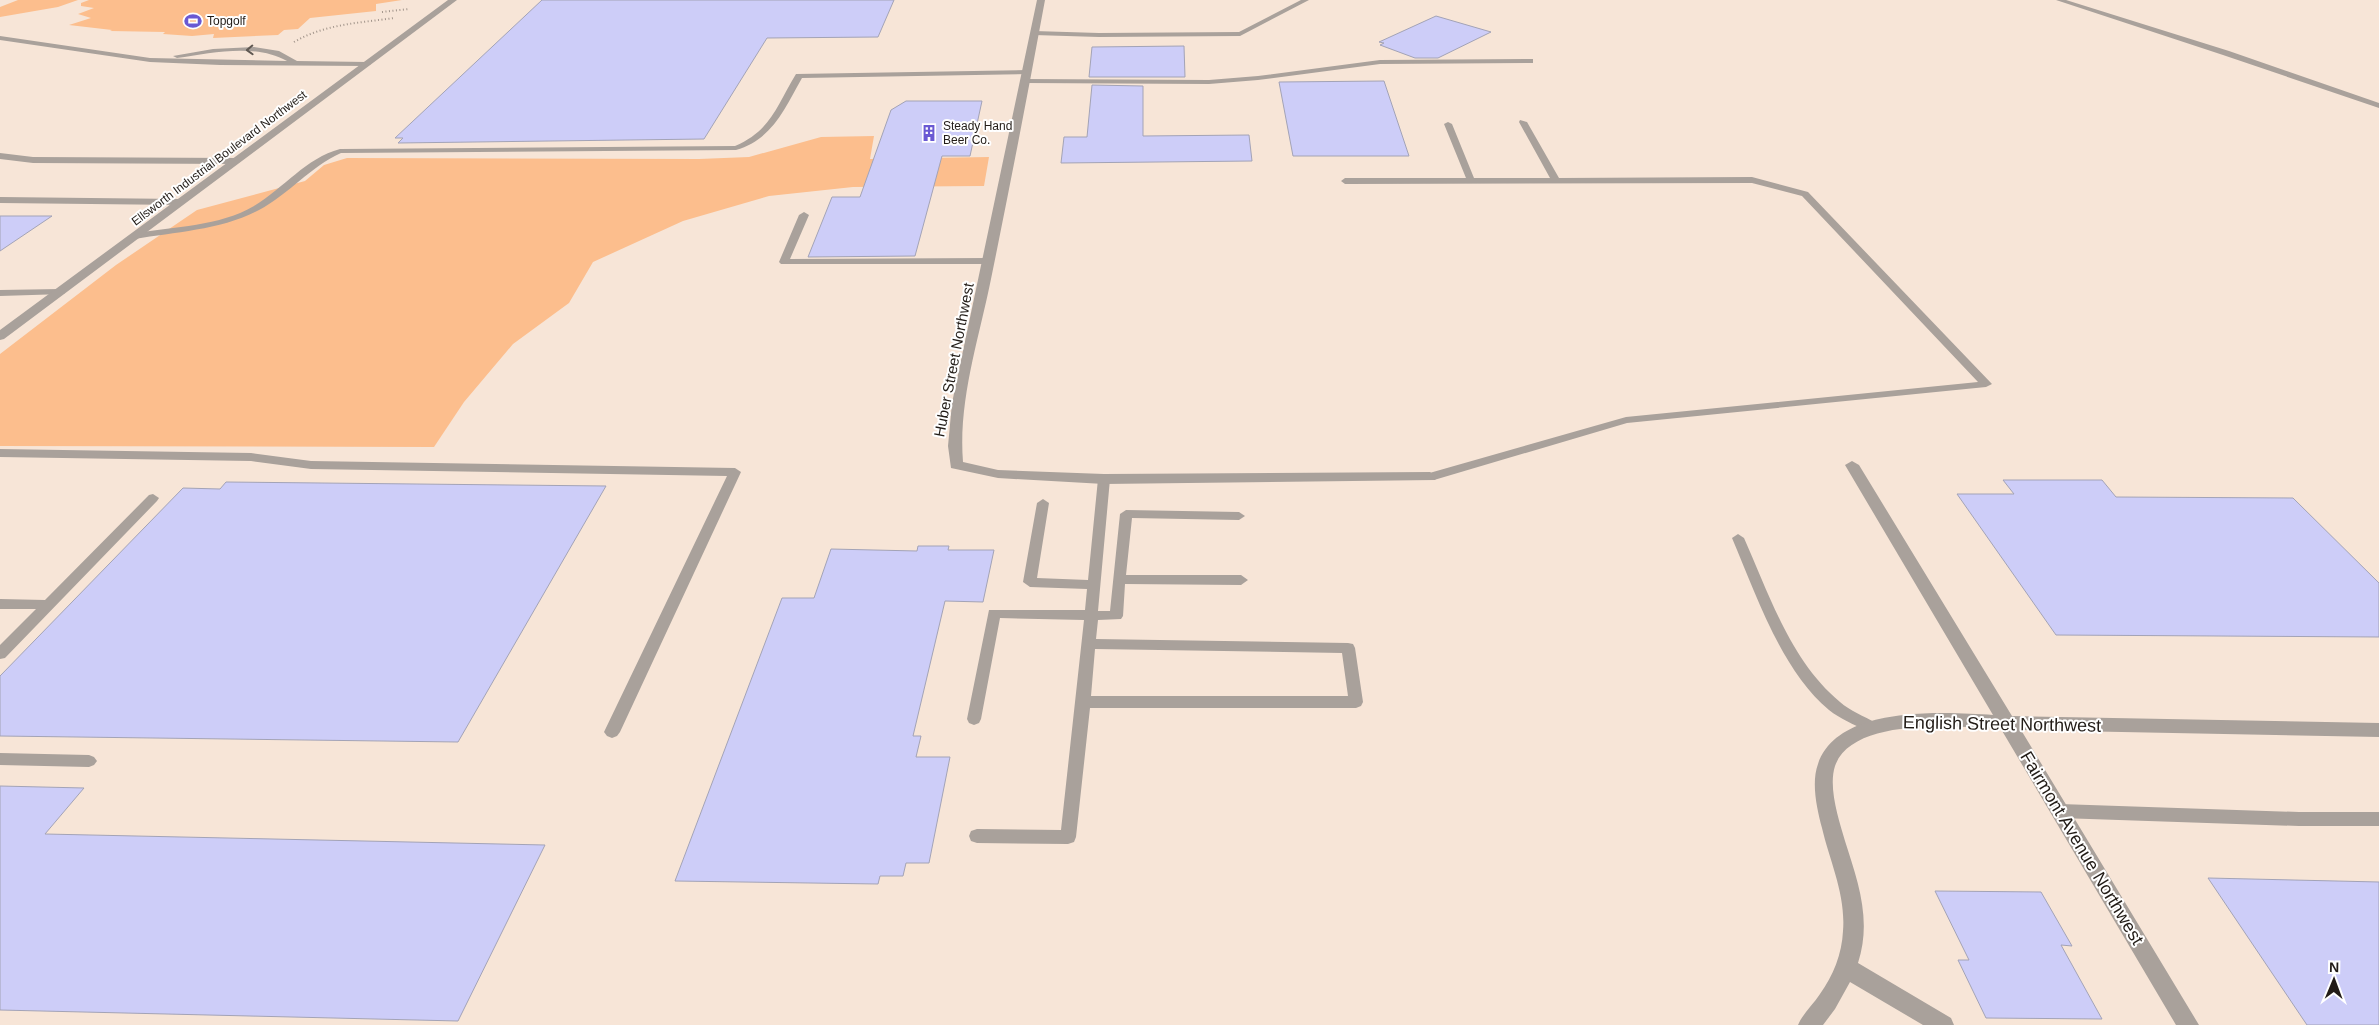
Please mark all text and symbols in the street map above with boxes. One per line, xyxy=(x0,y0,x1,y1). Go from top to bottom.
sports icon: Topgolf xyxy=(183,11,203,31)
place label: Topgolf xyxy=(207,14,246,28)
one-way arrow xyxy=(246,44,254,55)
street label: Ellsworth Industrial Boulevard Northwest xyxy=(129,87,310,228)
place label: Steady Hand Beer Co. xyxy=(943,119,1012,147)
building icon: Steady Hand Beer Co. xyxy=(919,123,939,143)
street label: Huber Street Northwest xyxy=(930,281,977,438)
street label: English Street Northwest xyxy=(1903,712,2101,736)
street label: Fairmont Avenue Northwest xyxy=(2016,748,2148,948)
north arrow xyxy=(2309,955,2359,1005)
text: N xyxy=(2329,959,2339,975)

